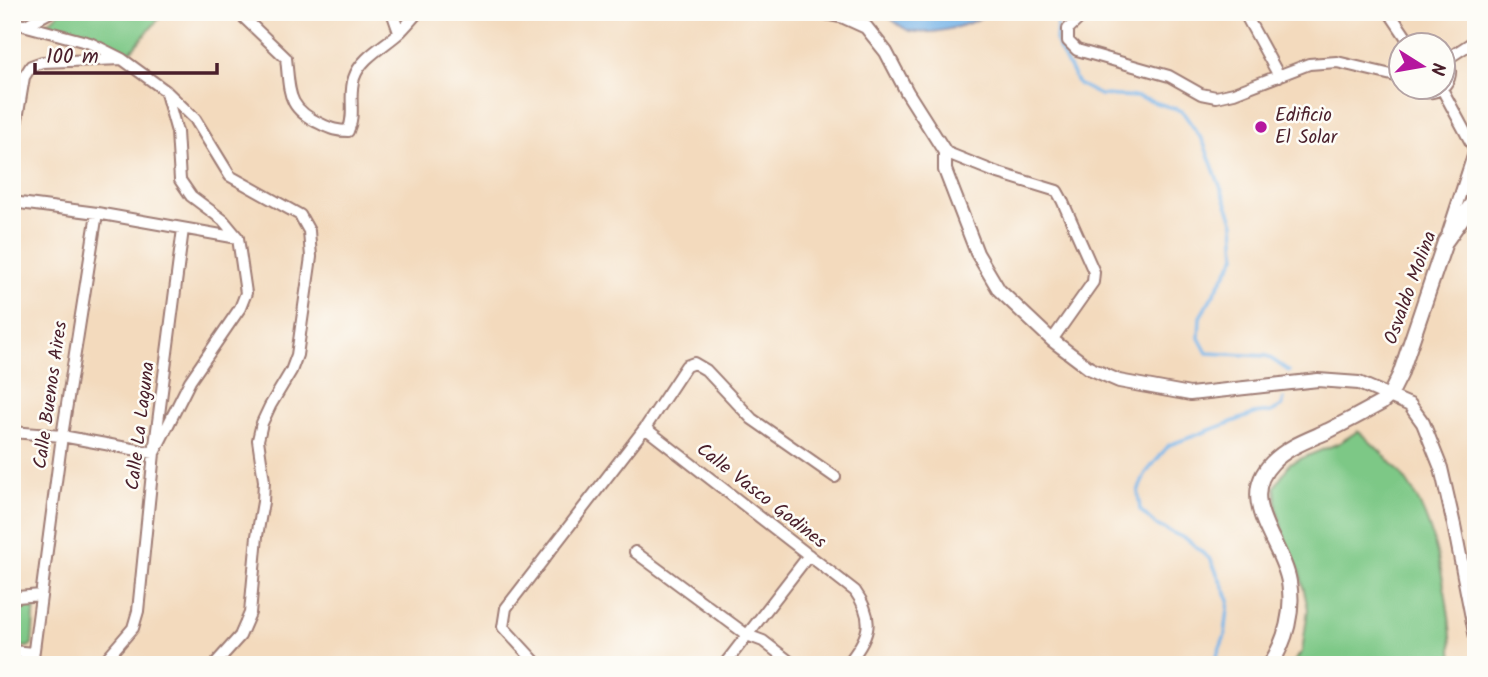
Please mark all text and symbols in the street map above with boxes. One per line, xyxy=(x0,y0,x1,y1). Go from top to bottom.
scale bar xyxy=(35,32,217,76)
north arrow xyxy=(1386,32,1456,102)
text: 100 m xyxy=(46,41,99,74)
text: N xyxy=(1421,60,1453,78)
place label: Edificio El Solar xyxy=(1275,101,1339,153)
marker: Edificio El Solar xyxy=(1253,119,1269,135)
street label: Osvaldo Molina xyxy=(1377,227,1445,349)
street label: Calle Buenos Aires xyxy=(26,319,76,471)
street label: Calle La Laguna xyxy=(118,360,164,492)
street label: Calle Vasco Godines xyxy=(689,435,833,557)

